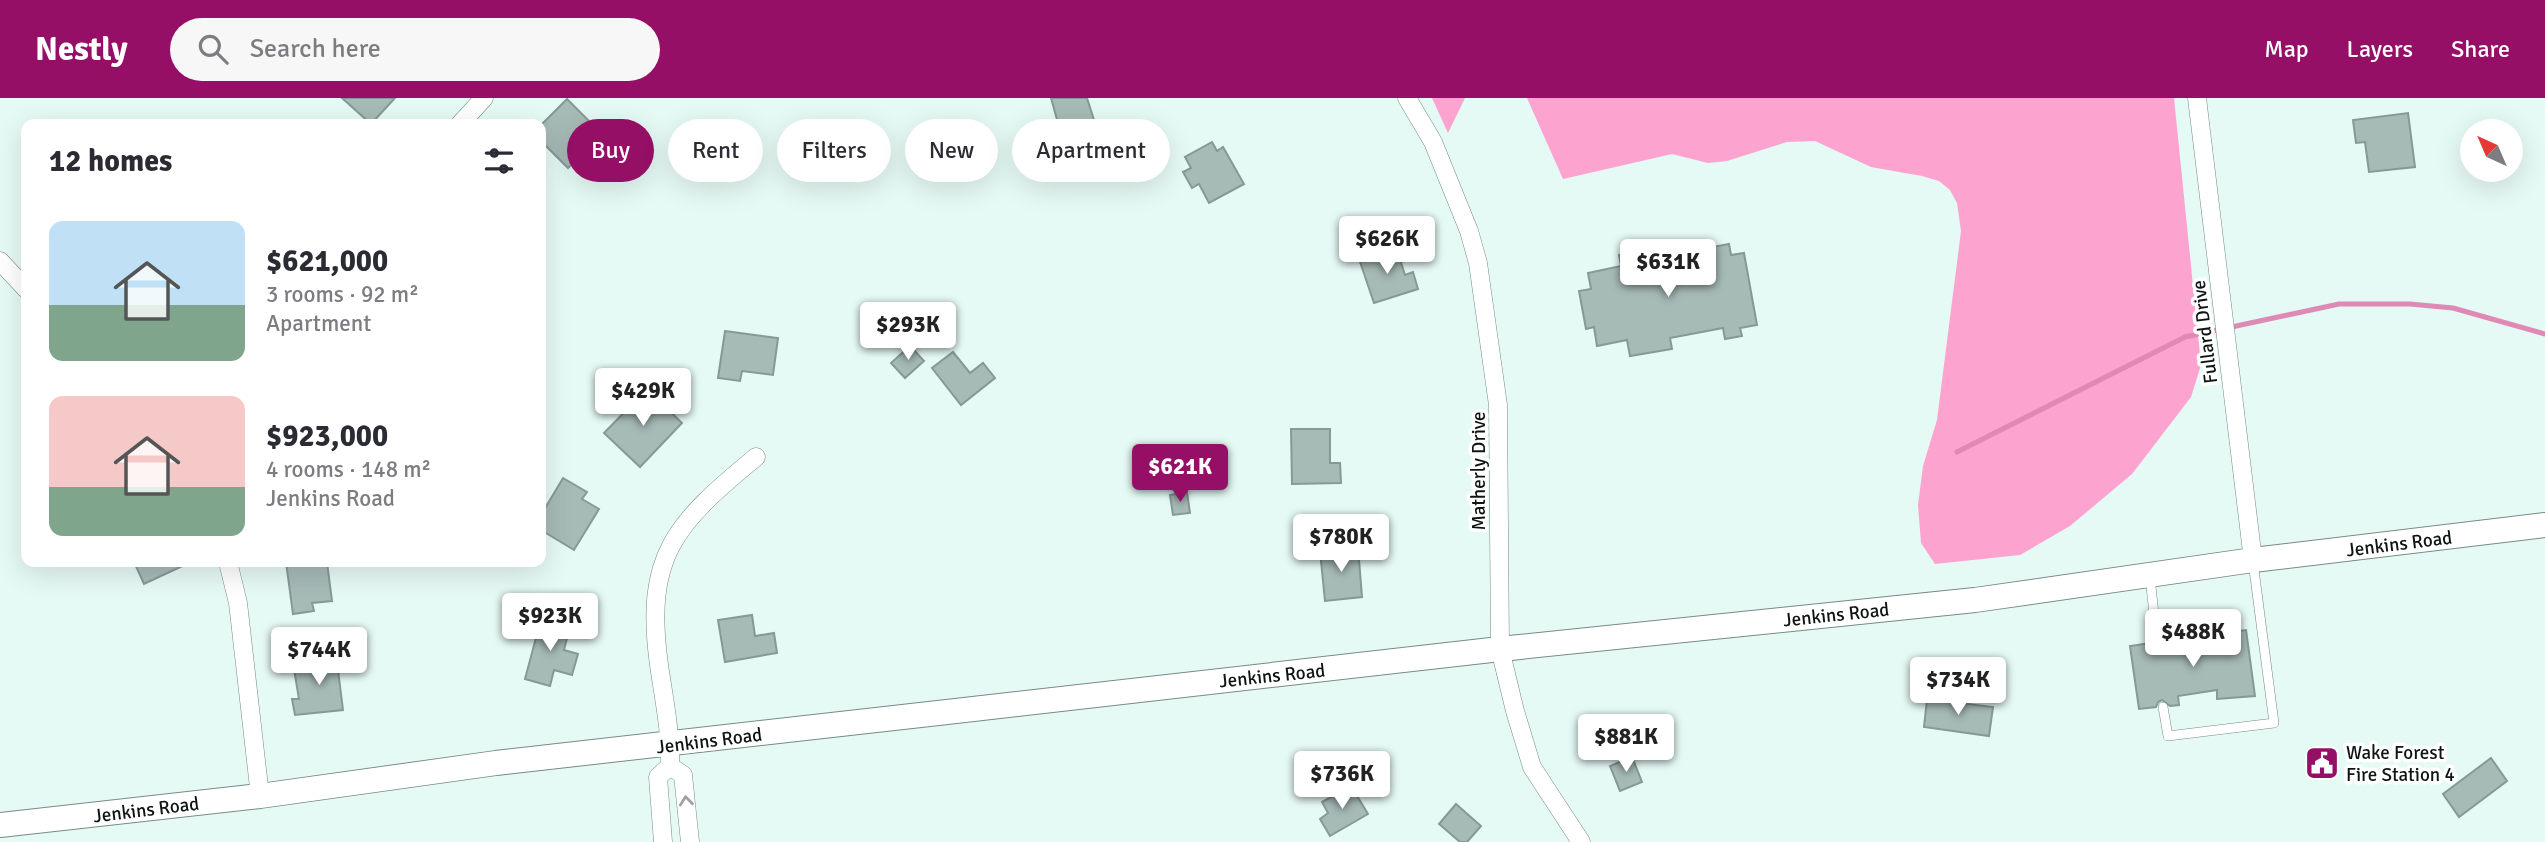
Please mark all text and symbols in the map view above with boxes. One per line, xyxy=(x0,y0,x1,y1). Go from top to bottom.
search box xyxy=(170,18,660,81)
text: Nestly xyxy=(35,29,128,70)
icon: search xyxy=(194,30,232,68)
text: Search here xyxy=(250,33,381,65)
text: Map xyxy=(2264,34,2309,64)
text: Layers xyxy=(2347,34,2413,64)
text: Share xyxy=(2451,34,2510,64)
chip: Buy xyxy=(567,119,654,182)
chip: Rent xyxy=(668,119,763,182)
chip: Filters xyxy=(777,119,891,182)
chip: New xyxy=(905,119,998,182)
chip: Apartment xyxy=(1012,119,1170,182)
north arrow xyxy=(2460,119,2524,182)
map controls xyxy=(2460,119,2523,182)
icon: filters xyxy=(480,142,518,180)
text: 12 homes xyxy=(49,143,172,180)
pin: $626K xyxy=(1338,216,1436,276)
text: $626K xyxy=(1355,224,1419,253)
pin: $631K xyxy=(1619,240,1717,299)
text: $621,000 xyxy=(266,243,388,280)
text: $631K xyxy=(1636,247,1700,276)
icon: home xyxy=(105,249,189,333)
street label: Fullard Drive xyxy=(2187,279,2223,385)
text: 3 rooms · 92 m² xyxy=(266,280,419,309)
pin: $293K xyxy=(859,302,957,362)
text: Apartment xyxy=(266,309,371,338)
text: $293K xyxy=(876,310,940,339)
pin: $429K xyxy=(594,368,692,428)
text: $429K xyxy=(611,376,675,405)
street label: Matherly Drive xyxy=(1467,411,1491,531)
text: $923,000 xyxy=(266,418,388,455)
icon: home xyxy=(105,424,189,508)
pin: $621K xyxy=(1131,444,1229,504)
text: $621K xyxy=(1148,452,1212,481)
text: 4 rooms · 148 m² xyxy=(266,455,431,484)
text: Jenkins Road xyxy=(266,484,395,513)
pin: $780K xyxy=(1292,514,1390,574)
text: $780K xyxy=(1309,522,1373,551)
street label: Jenkins Road xyxy=(2345,526,2453,562)
pin: $923K xyxy=(501,594,599,653)
street label: Jenkins Road xyxy=(1782,597,1890,632)
text: $923K xyxy=(518,601,582,630)
pin: $488K xyxy=(2144,610,2242,669)
text: $488K xyxy=(2161,617,2225,646)
pin: $744K xyxy=(270,628,368,687)
text: $744K xyxy=(287,635,351,664)
street label: Jenkins Road xyxy=(1218,658,1326,693)
pin: $734K xyxy=(1909,658,2007,717)
text: $734K xyxy=(1926,665,1990,694)
pin: $881K xyxy=(1577,714,1675,774)
text: $881K xyxy=(1594,722,1658,751)
street label: Jenkins Road xyxy=(655,723,763,759)
place label: Wake Forest Fire Station 4 xyxy=(2346,741,2455,787)
public building icon: Wake Forest Fire Station 4 xyxy=(2303,744,2341,782)
pin: $736K xyxy=(1293,752,1391,811)
text: $736K xyxy=(1310,759,1374,788)
street label: Jenkins Road xyxy=(92,792,200,828)
one-way arrow xyxy=(678,795,693,807)

